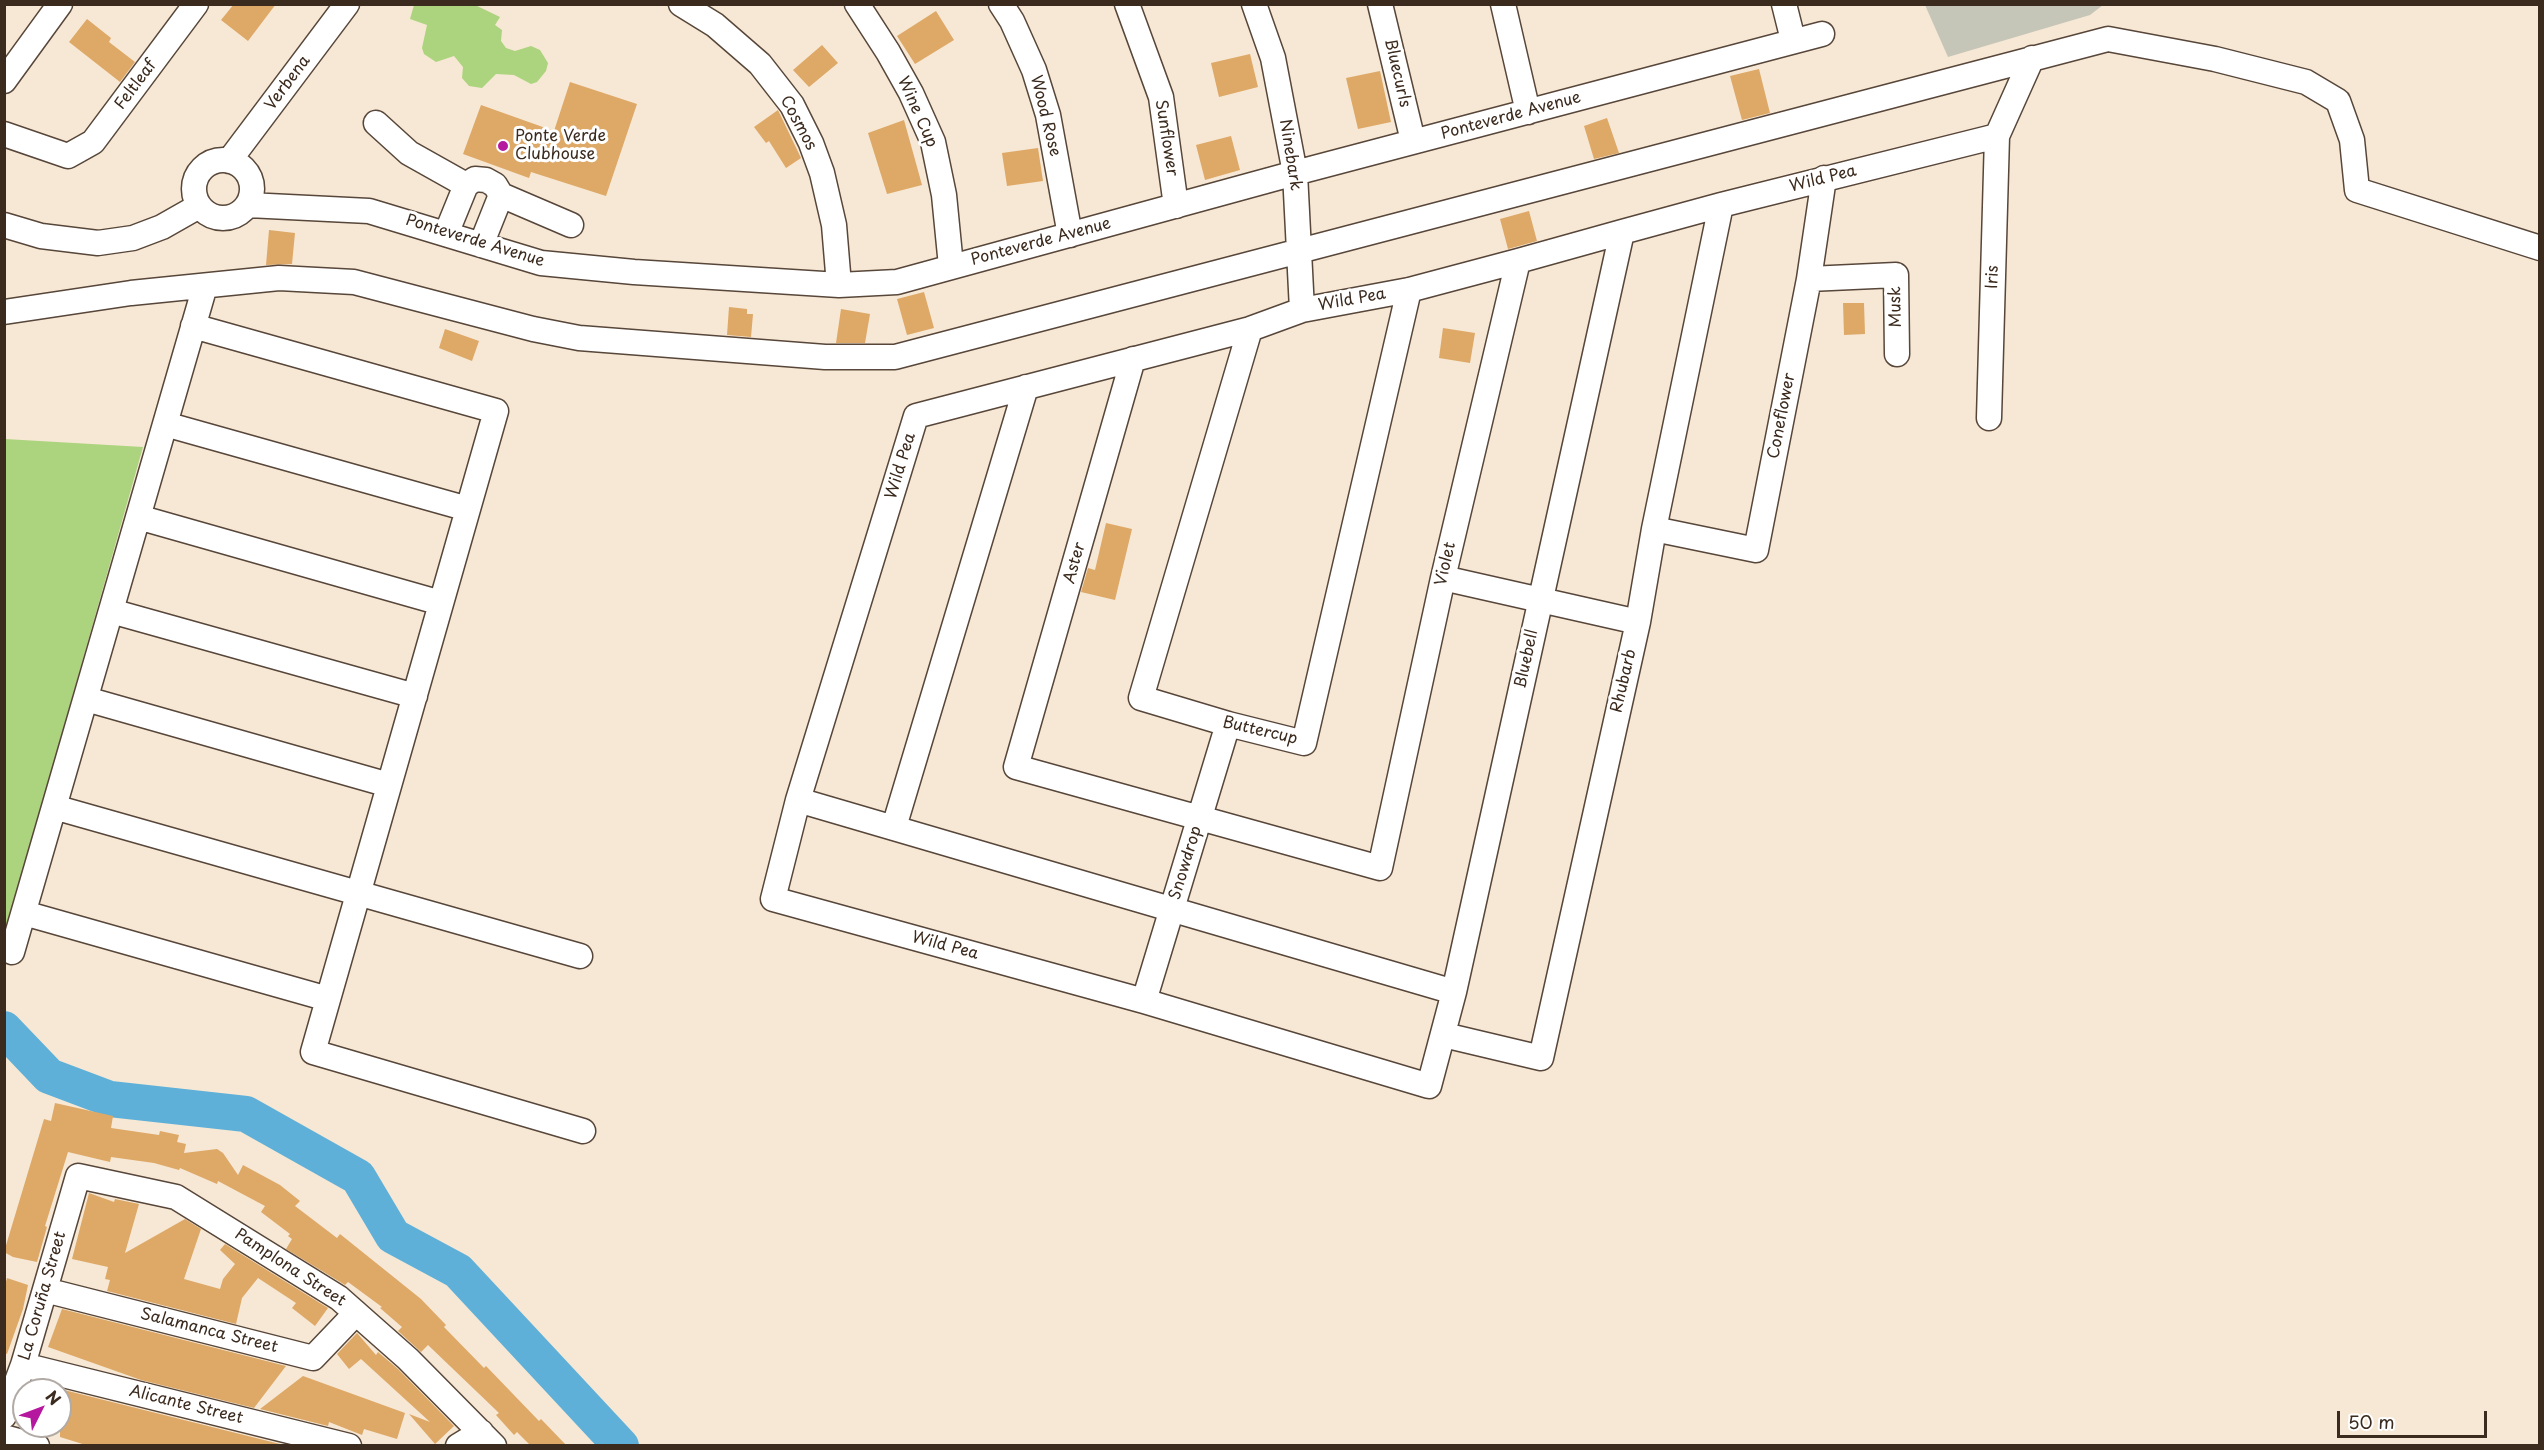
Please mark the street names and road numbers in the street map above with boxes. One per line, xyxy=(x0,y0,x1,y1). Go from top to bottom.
street label: Bluecurls xyxy=(1380,37,1414,109)
street label: Verbena xyxy=(261,52,315,114)
street label: Feltleaf xyxy=(111,56,161,114)
street label: Wood Rose xyxy=(1026,73,1064,159)
street label: Wine Cup xyxy=(893,74,941,150)
street label: Ponteverde Avenue xyxy=(1439,88,1583,144)
street label: Cosmos xyxy=(776,92,820,154)
street label: Sunflower xyxy=(1150,98,1182,178)
street label: Ninebark xyxy=(1275,118,1305,192)
street label: Wild Pea xyxy=(1788,161,1858,197)
street label: Ponteverde Avenue xyxy=(403,211,547,271)
street label: Ponteverde Avenue xyxy=(969,214,1113,270)
street label: Iris xyxy=(1983,265,2003,289)
street label: Wild Pea xyxy=(1317,285,1387,315)
street label: Musk xyxy=(1886,286,1906,328)
street label: Coneflower xyxy=(1764,371,1800,461)
street label: Wild Pea xyxy=(882,431,920,501)
street label: Aster xyxy=(1060,540,1090,586)
street label: Violet xyxy=(1432,540,1460,588)
street label: Bluebell xyxy=(1511,628,1543,690)
street label: Rhubarb xyxy=(1607,647,1641,715)
street label: Buttercup xyxy=(1221,713,1299,749)
street label: Snowdrop xyxy=(1166,824,1206,902)
street label: Wild Pea xyxy=(910,928,980,964)
street label: Pamplona Street xyxy=(231,1225,349,1311)
street label: La Coruña Street xyxy=(15,1229,71,1363)
street label: Salamanca Street xyxy=(138,1305,280,1357)
street label: Alicante Street xyxy=(127,1382,245,1428)

